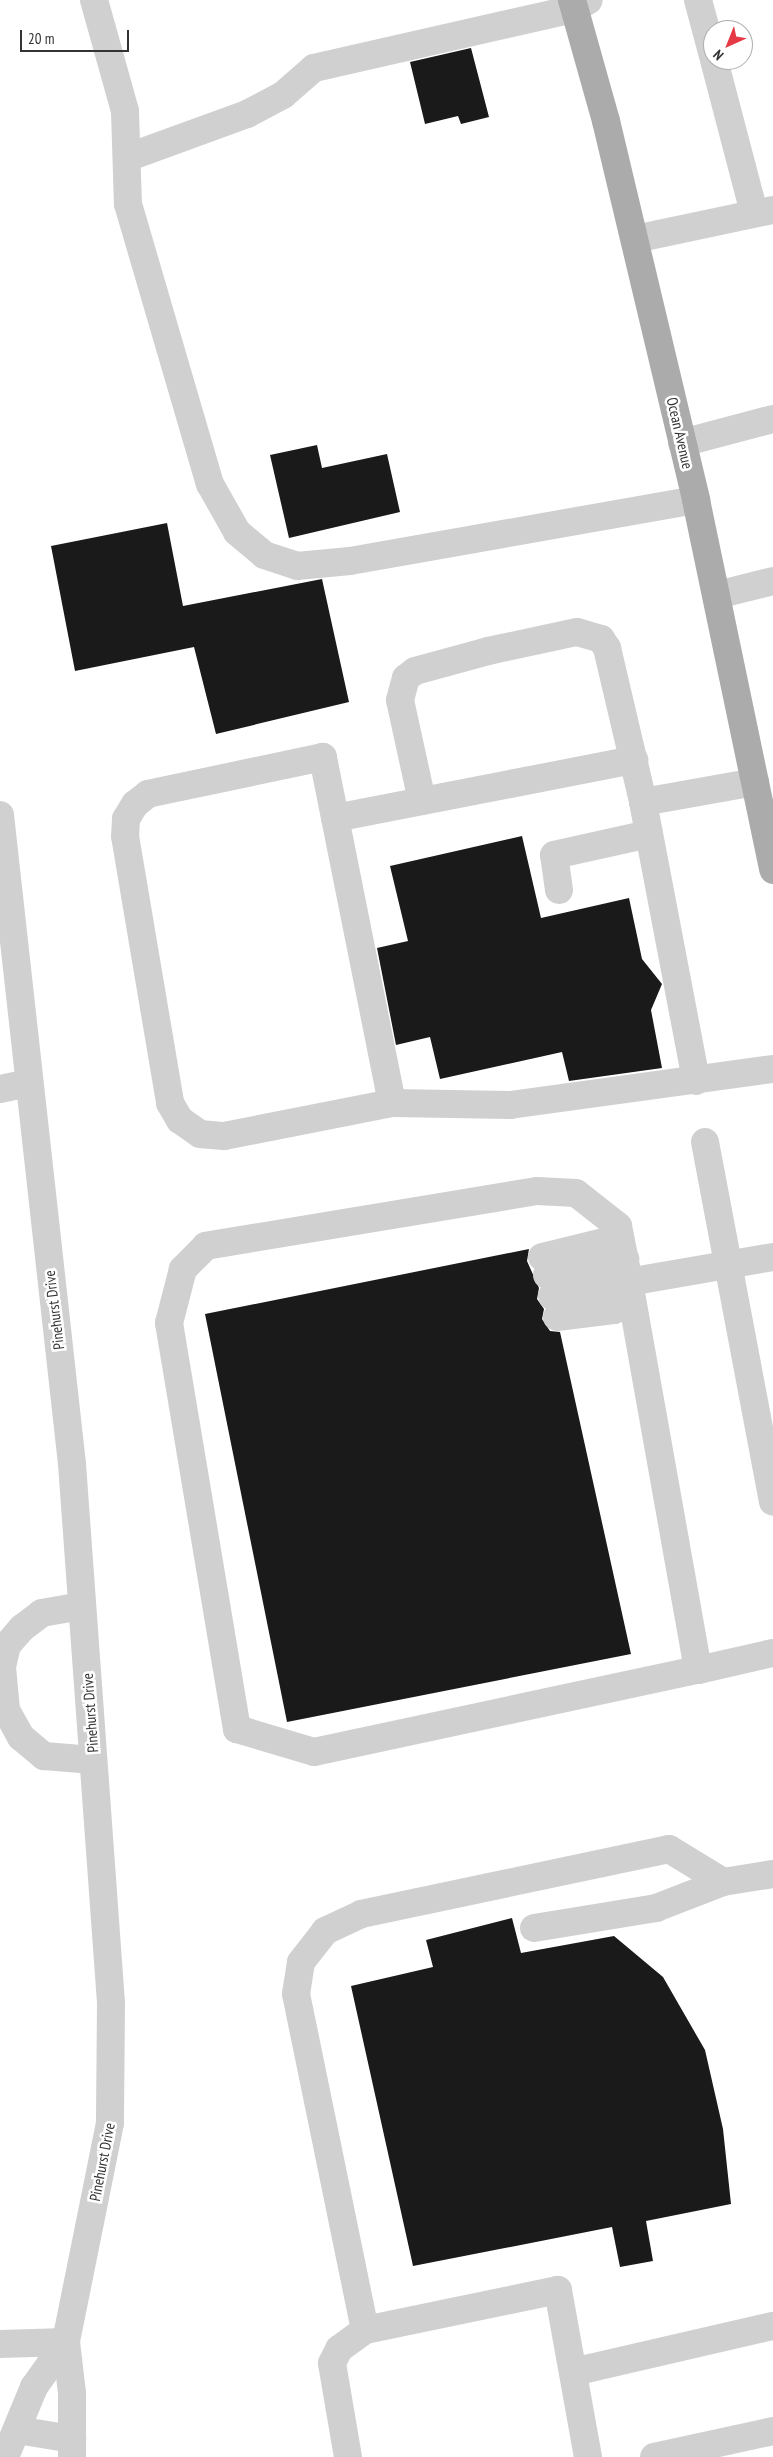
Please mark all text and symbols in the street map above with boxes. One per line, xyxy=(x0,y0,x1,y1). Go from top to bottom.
scale bar xyxy=(22,20,131,52)
north arrow xyxy=(703,20,753,70)
text: 20 m xyxy=(28,29,54,48)
text: N xyxy=(709,46,727,64)
street label: Ocean Avenue xyxy=(663,395,697,471)
street label: Pinehurst Drive xyxy=(40,1269,68,1351)
street label: Pinehurst Drive xyxy=(78,1673,102,1753)
street label: Pinehurst Drive xyxy=(86,2121,118,2203)

